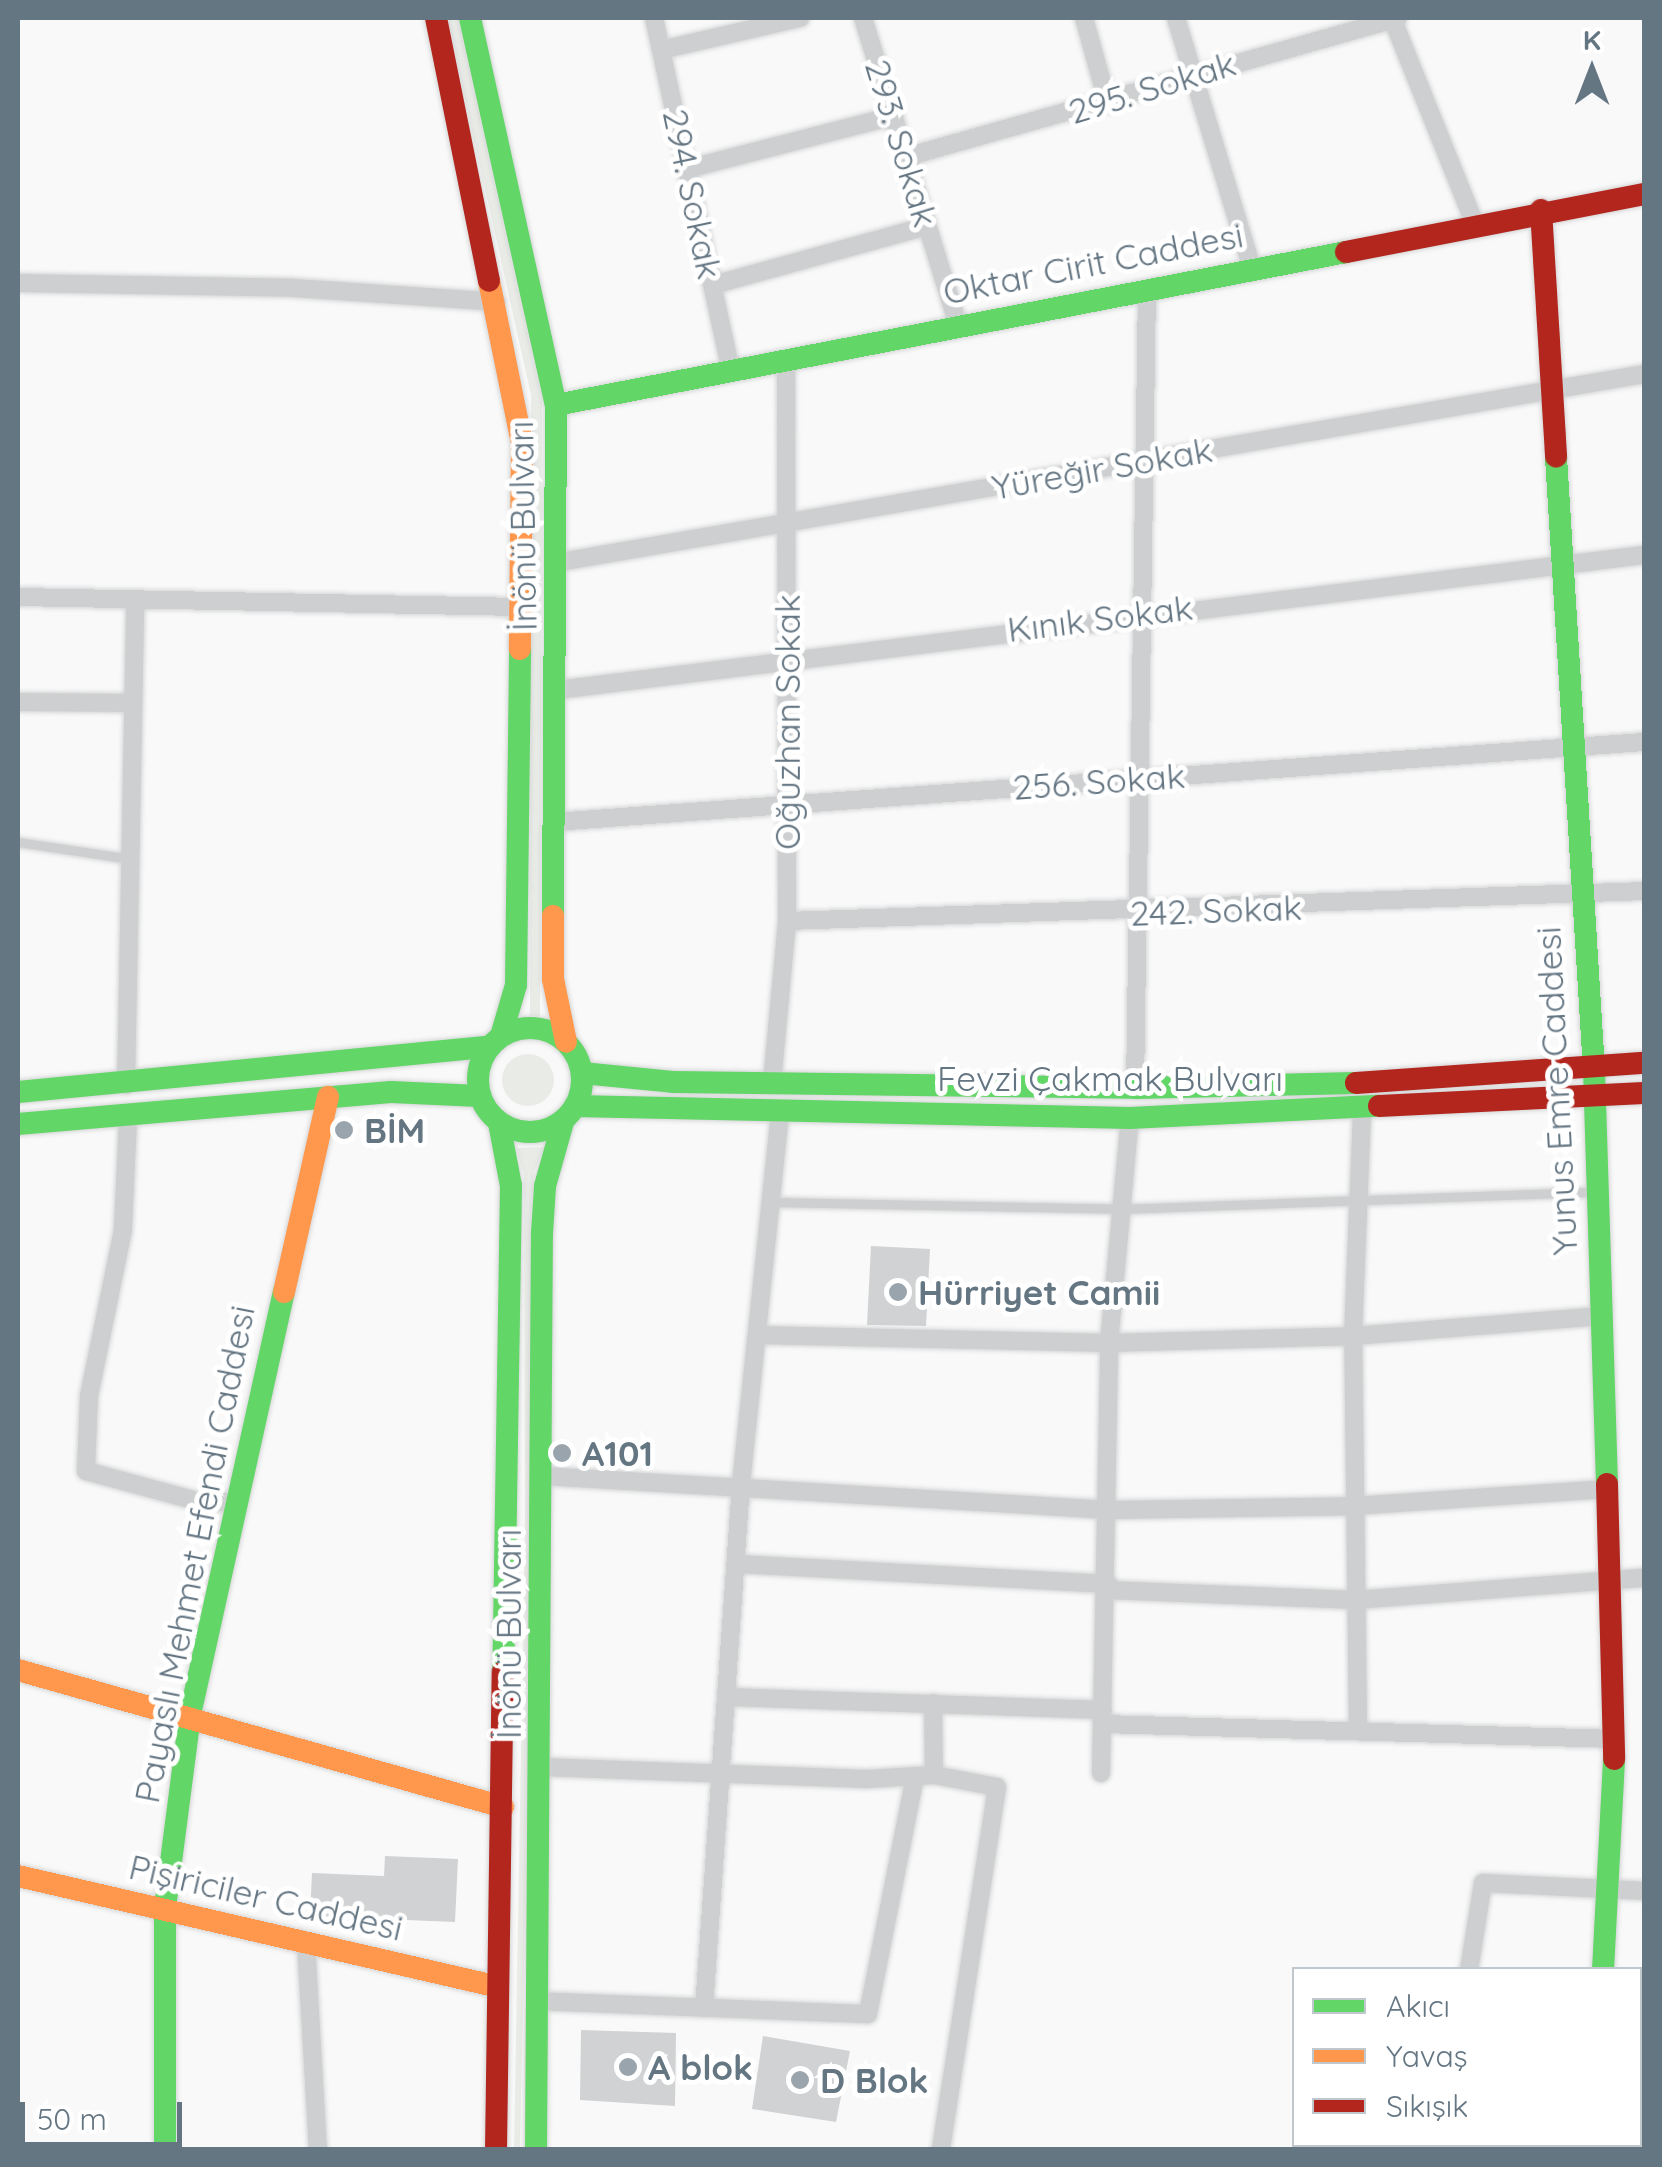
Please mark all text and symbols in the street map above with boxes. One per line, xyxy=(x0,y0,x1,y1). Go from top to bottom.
north arrow xyxy=(1542,20,1642,120)
text: K xyxy=(1583,22,1601,57)
street label: 295. Sokak xyxy=(1063,42,1241,132)
street label: 293. Sokak xyxy=(857,54,947,232)
street label: 294. Sokak xyxy=(655,105,731,283)
street label: Oktar Cirit Caddesi xyxy=(940,213,1246,313)
street label: İnönü Bulvarı xyxy=(499,420,545,632)
street label: Yüreğir Sokak xyxy=(989,428,1215,508)
street label: Kınık Sokak xyxy=(1005,586,1195,650)
street label: Oğuzhan Sokak xyxy=(766,594,808,850)
street label: 256. Sokak xyxy=(1011,754,1187,808)
street label: 242. Sokak xyxy=(1129,886,1303,934)
street label: Yunus Emre Caddesi xyxy=(1526,926,1586,1256)
street label: Fevzi Çakmak Bulvarı xyxy=(937,1057,1283,1099)
place label: BİM xyxy=(364,1109,425,1151)
marker: BİM xyxy=(333,1119,355,1141)
place label: Hürriyet Camii xyxy=(918,1271,1160,1313)
marker: Hürriyet Camii xyxy=(887,1281,909,1303)
street label: Payaslı Mehmet Efendi Caddesi xyxy=(125,1302,263,1806)
place label: A101 xyxy=(582,1432,653,1474)
marker: A101 xyxy=(551,1442,573,1464)
street label: İnönü Bulvarı xyxy=(487,1529,529,1739)
street label: Pişiriciler Caddesi xyxy=(125,1845,407,1949)
legend xyxy=(1292,1967,1642,2147)
text: Akıcı xyxy=(1386,1987,1450,2025)
text: Yavaş xyxy=(1386,2037,1468,2075)
place label: A blok xyxy=(648,2046,753,2088)
marker: A blok xyxy=(617,2056,639,2078)
place label: D Blok xyxy=(820,2059,928,2101)
marker: D Blok xyxy=(789,2069,811,2091)
scale bar xyxy=(25,2082,188,2144)
text: Sıkışık xyxy=(1386,2087,1468,2125)
text: 50 m xyxy=(37,2100,107,2138)

